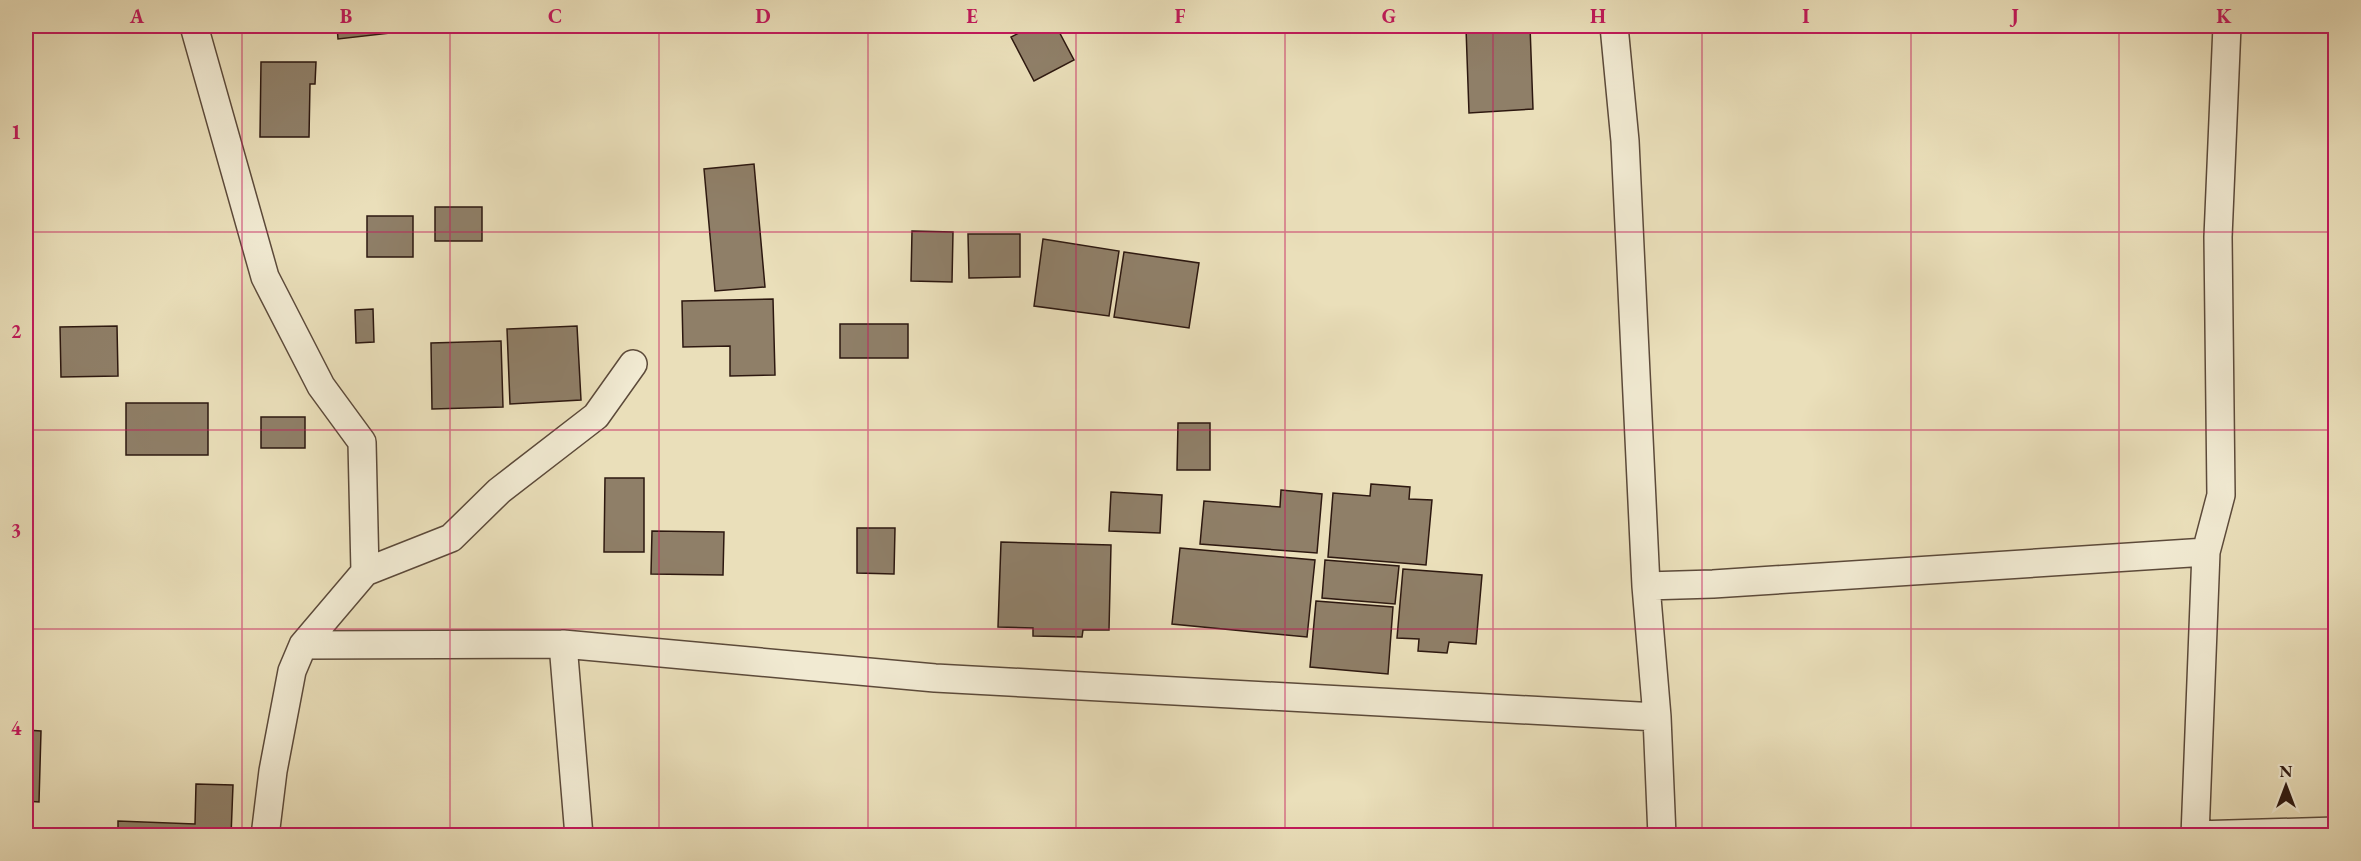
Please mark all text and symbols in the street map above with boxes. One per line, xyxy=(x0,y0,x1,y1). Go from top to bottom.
text: A xyxy=(129,3,145,29)
text: B xyxy=(340,3,352,29)
text: C xyxy=(548,3,562,29)
text: D xyxy=(755,3,771,29)
text: E xyxy=(966,3,978,29)
text: F xyxy=(1175,3,1186,29)
text: G xyxy=(1382,3,1396,29)
text: H xyxy=(1590,3,1606,29)
text: I xyxy=(1802,3,1810,29)
text: J xyxy=(2009,3,2019,29)
text: K xyxy=(2216,3,2232,29)
text: 1 xyxy=(11,119,21,145)
text: 2 xyxy=(11,318,22,344)
text: 3 xyxy=(11,517,21,543)
text: 4 xyxy=(11,715,22,741)
north arrow xyxy=(2256,756,2316,816)
text: N xyxy=(2280,761,2293,782)

